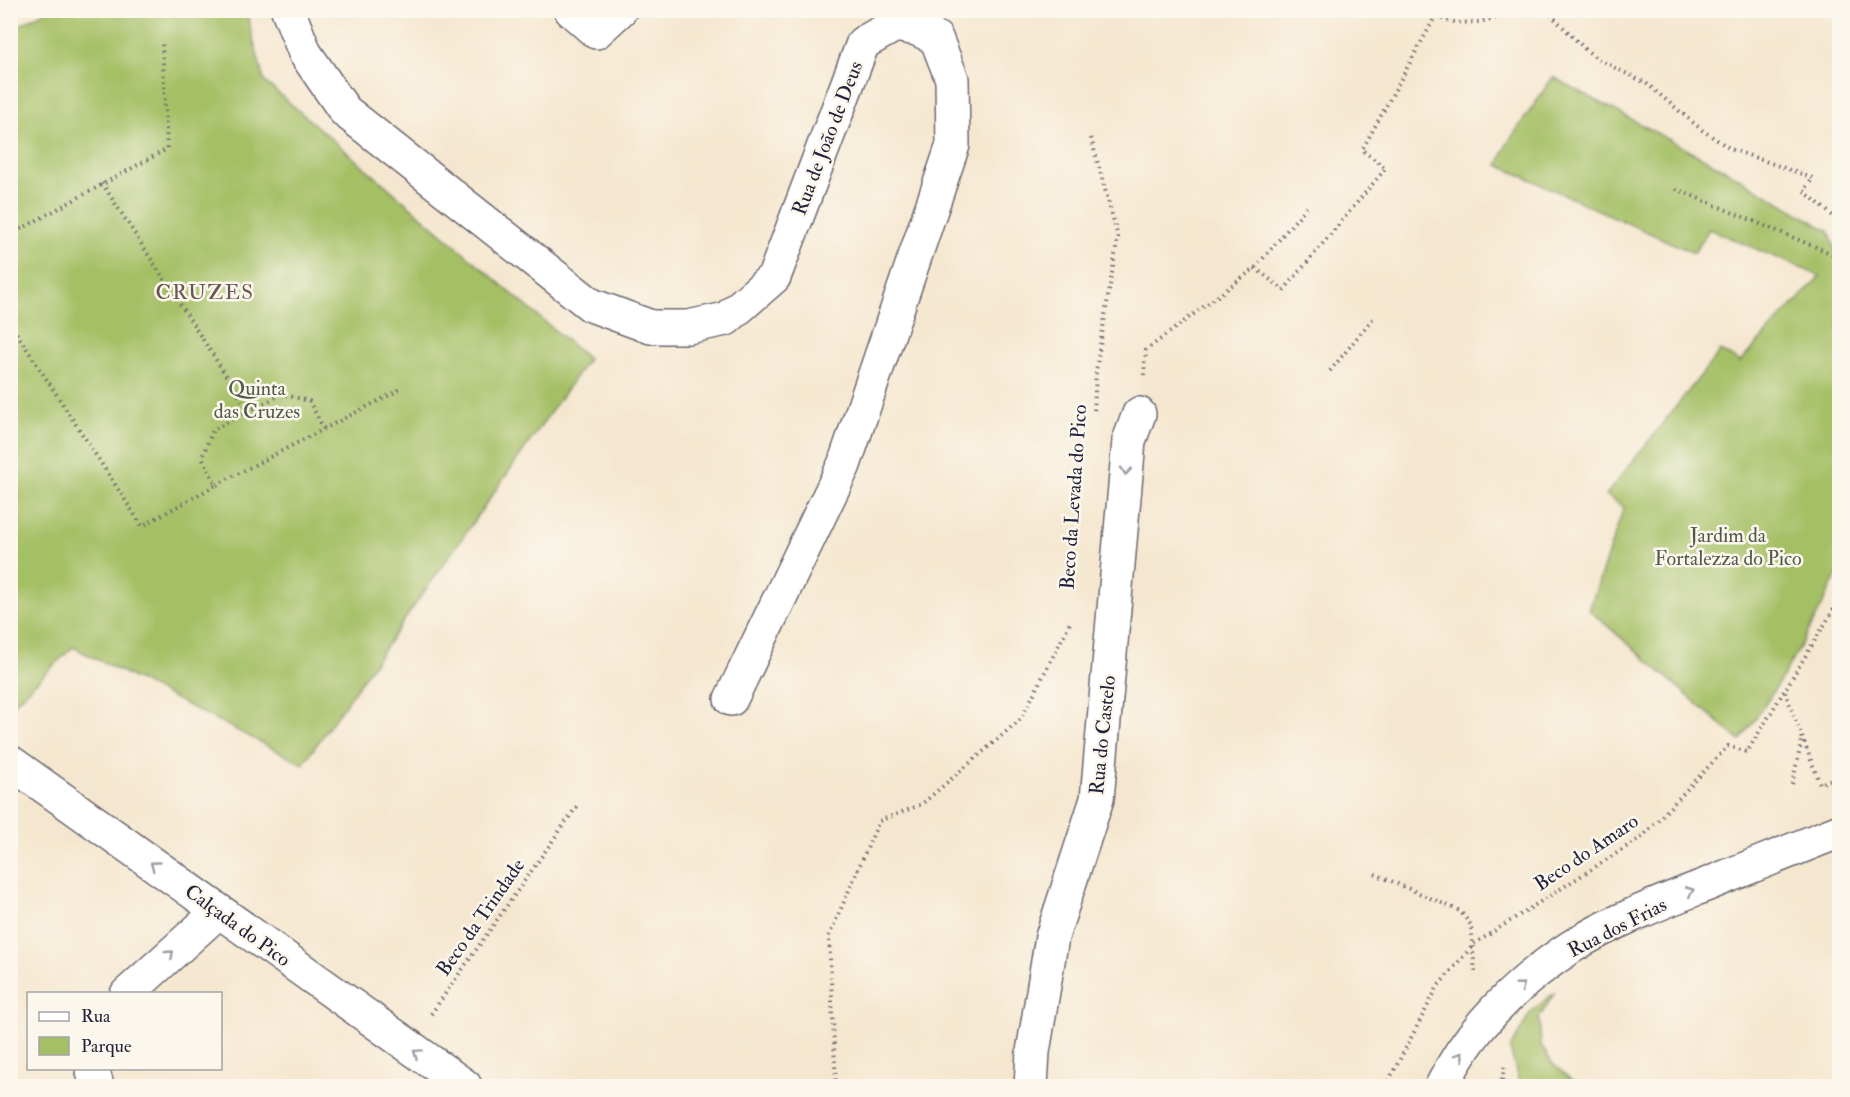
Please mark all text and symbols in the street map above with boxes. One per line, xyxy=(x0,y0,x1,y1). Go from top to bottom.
street label: Rua de João de Deus xyxy=(787,57,868,219)
district label: CRUZES xyxy=(155,279,255,306)
park label: Quinta das Cruzes xyxy=(214,376,300,424)
street label: Beco da Levada do Pico xyxy=(1055,404,1092,590)
one-way arrow xyxy=(1120,466,1133,475)
park label: Jardim da Fortalezza do Pico xyxy=(1654,523,1802,571)
street label: Rua do Castelo xyxy=(1084,674,1121,796)
street label: Beco do Amaro xyxy=(1529,808,1643,896)
street label: Beco da Trindade xyxy=(431,854,530,981)
one-way arrow xyxy=(150,861,161,872)
street label: Calçada do Pico xyxy=(180,879,295,972)
one-way arrow xyxy=(1684,886,1695,898)
street label: Rua dos Frias xyxy=(1564,892,1671,963)
one-way arrow xyxy=(163,950,174,961)
one-way arrow xyxy=(1514,982,1525,993)
legend xyxy=(27,992,222,1070)
text: Rua xyxy=(81,1005,111,1028)
text: Parque xyxy=(81,1035,132,1058)
one-way arrow xyxy=(413,1049,424,1060)
one-way arrow xyxy=(1453,1052,1464,1063)

